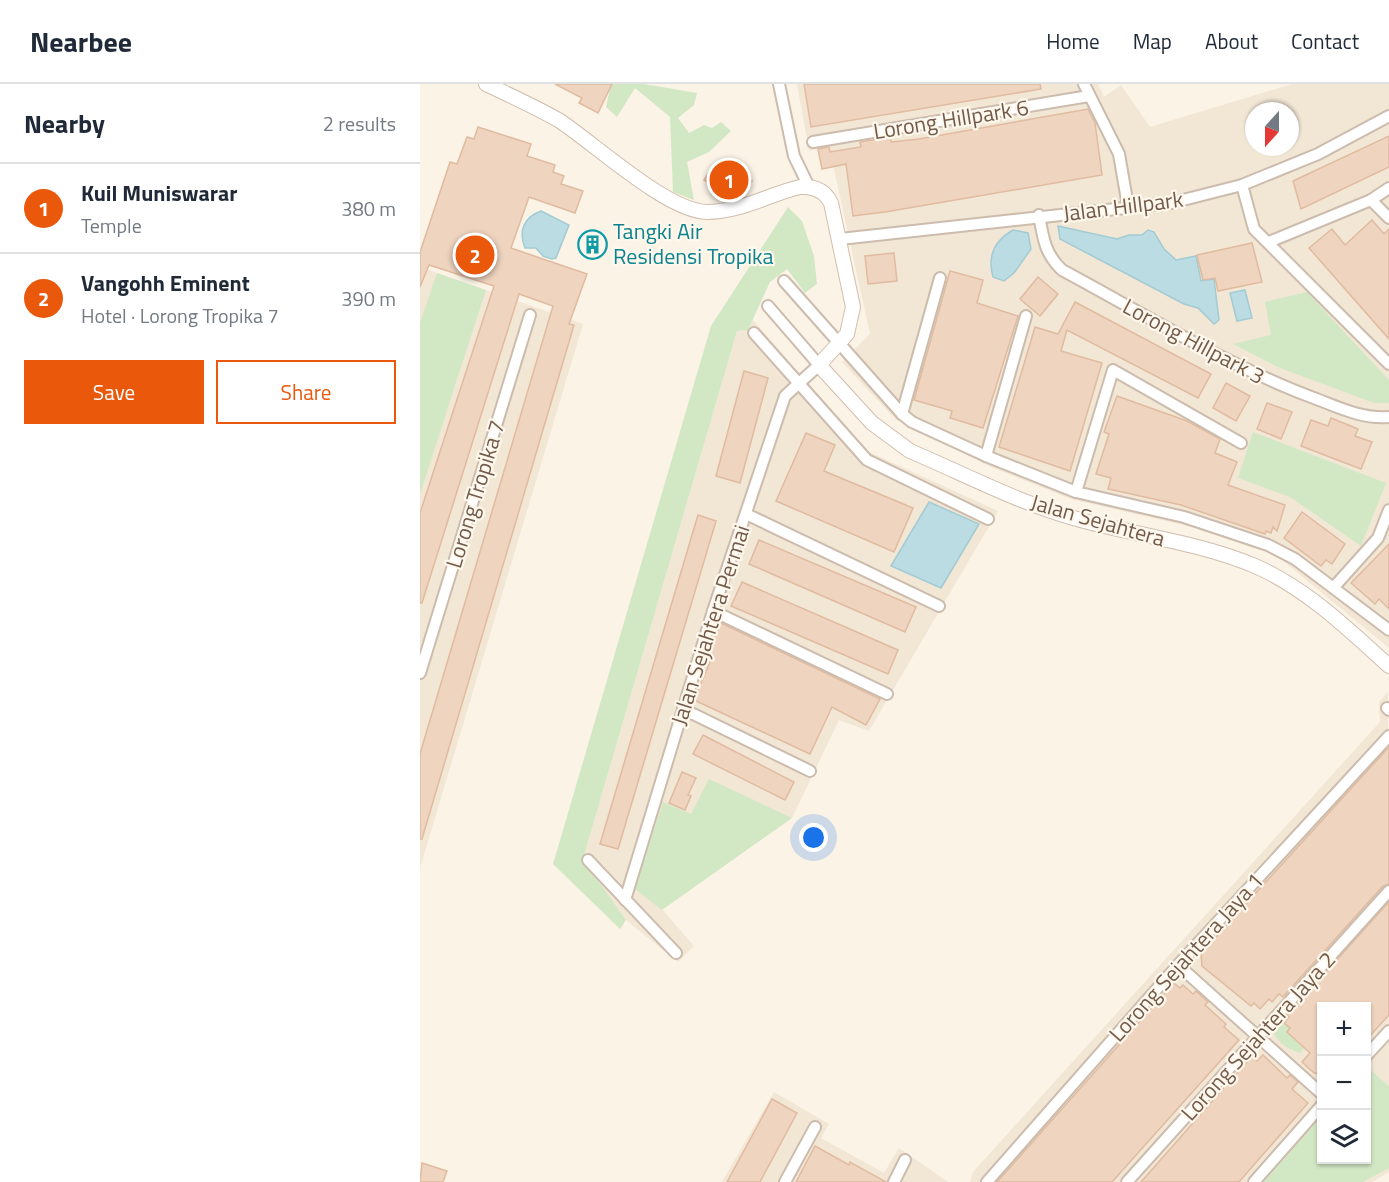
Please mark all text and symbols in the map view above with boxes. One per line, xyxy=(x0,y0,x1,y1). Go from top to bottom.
text: Nearbee xyxy=(30,20,132,63)
text: Home xyxy=(1046,25,1100,57)
text: Map xyxy=(1133,25,1172,57)
text: About xyxy=(1205,25,1258,57)
text: Contact xyxy=(1291,25,1359,57)
street label: Lorong Hillpark 6 xyxy=(871,90,1031,148)
north arrow xyxy=(1245,102,1299,156)
text: Nearby xyxy=(24,104,105,143)
text: 2 results xyxy=(323,108,396,139)
pin: 1 xyxy=(710,158,748,202)
text: Kuil Muniswarar xyxy=(81,176,237,210)
street label: Jalan Hillpark xyxy=(1061,182,1185,230)
text: 1 xyxy=(38,193,49,224)
text: 380 m xyxy=(341,193,396,224)
text: Temple xyxy=(81,210,142,241)
place label: Tangki Air Residensi Tropika xyxy=(613,214,774,273)
building icon: Tangki Air Residensi Tropika xyxy=(576,228,608,260)
pin: 2 xyxy=(456,232,494,278)
text: Vangohh Eminent xyxy=(81,266,250,300)
text: 2 xyxy=(38,283,49,314)
text: 390 m xyxy=(341,283,396,314)
street label: Lorong Hillpark 3 xyxy=(1117,289,1271,393)
text: Hotel · Lorong Tropika 7 xyxy=(81,300,279,331)
button: Save xyxy=(24,360,204,424)
button: Share xyxy=(216,360,396,424)
street label: Lorong Tropika 7 xyxy=(436,416,514,572)
street label: Jalan Sejahtera xyxy=(1027,485,1169,555)
street label: Jalan Sejahtera Permai xyxy=(662,520,758,730)
your location xyxy=(799,823,828,852)
street label: Lorong Sejahtera Jaya 1 xyxy=(1100,865,1272,1049)
street label: Lorong Sejahtera Jaya 2 xyxy=(1172,944,1344,1128)
map controls xyxy=(1317,1002,1371,1164)
button: + xyxy=(1317,1002,1371,1056)
button: − xyxy=(1317,1056,1371,1110)
button: layers xyxy=(1317,1110,1371,1164)

